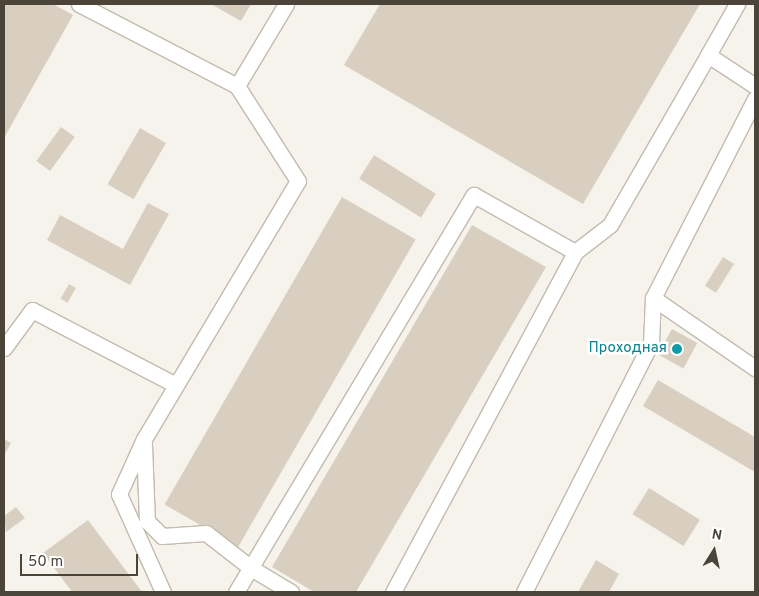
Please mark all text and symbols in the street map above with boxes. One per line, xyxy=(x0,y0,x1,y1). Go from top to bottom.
place label: Проходная xyxy=(589,340,667,358)
marker: Проходная xyxy=(671,343,683,355)
north arrow xyxy=(689,526,739,576)
text: N xyxy=(710,526,723,545)
scale bar xyxy=(22,544,140,576)
text: 50 m xyxy=(28,553,63,572)

